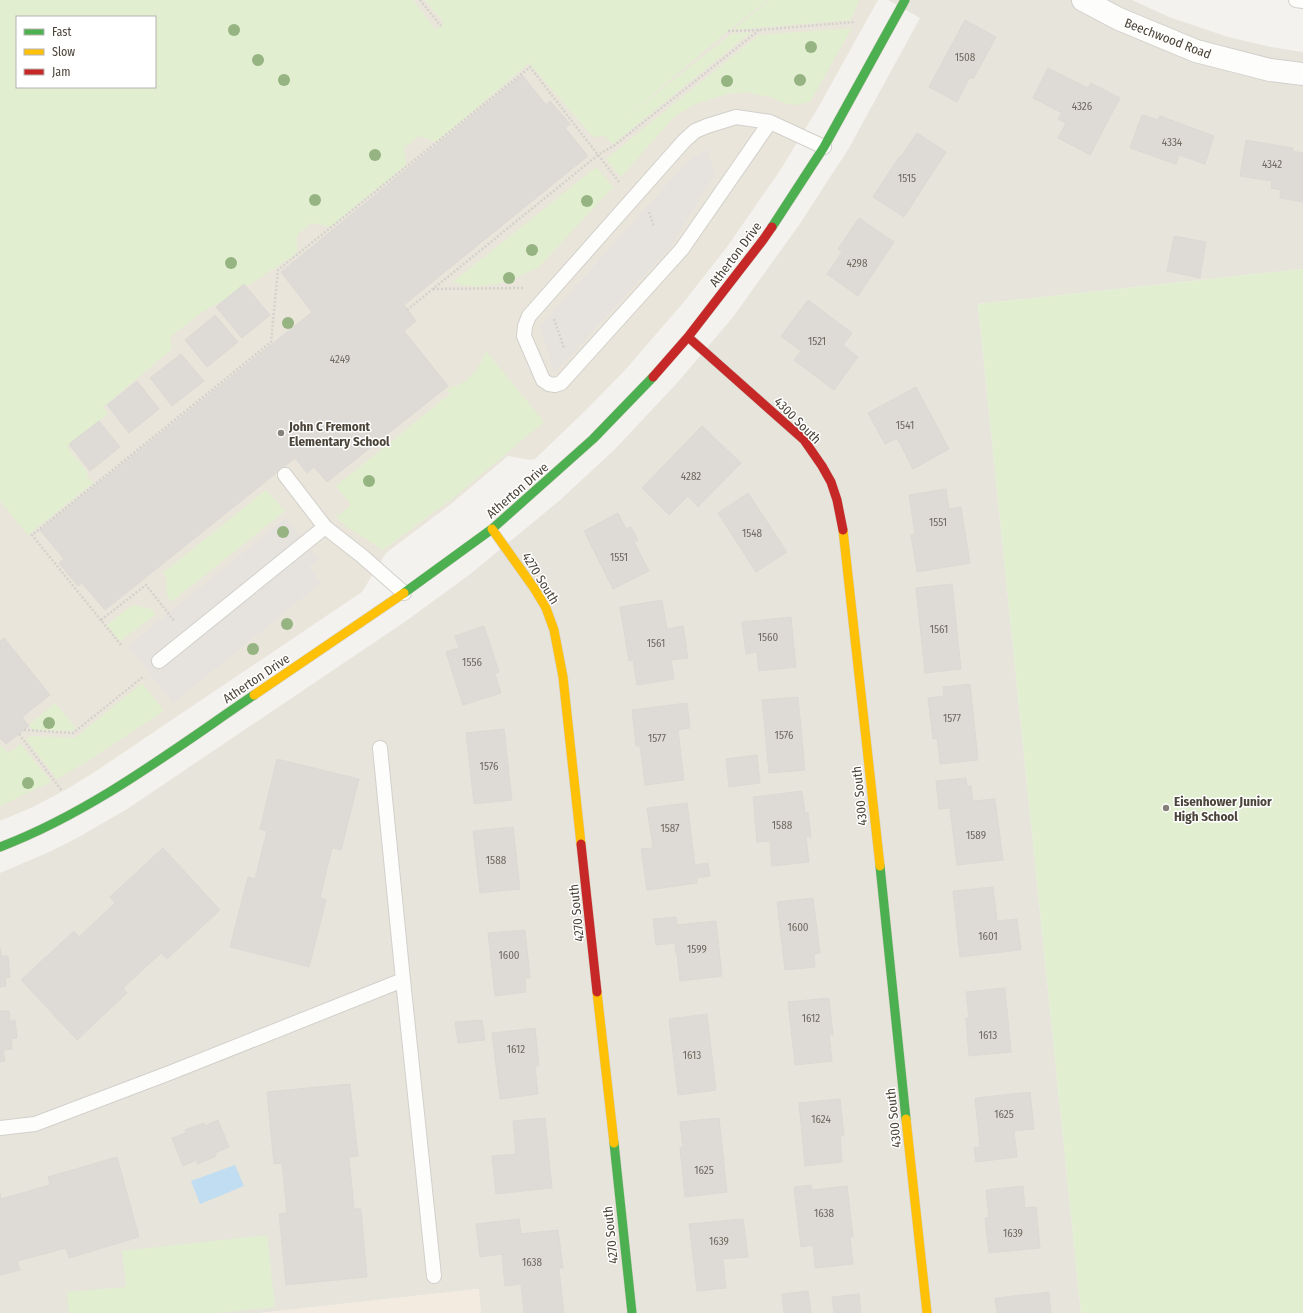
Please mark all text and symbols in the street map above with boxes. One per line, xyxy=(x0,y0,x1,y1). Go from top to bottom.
street label: Beechwood Road xyxy=(1122,15,1213,62)
legend xyxy=(16,16,156,88)
text: Fast xyxy=(52,25,71,39)
text: Slow xyxy=(52,45,75,59)
house number: 1508 xyxy=(955,51,976,64)
text: Jam xyxy=(52,65,70,79)
house number: 4326 xyxy=(1072,100,1093,113)
house number: 4334 xyxy=(1162,136,1183,149)
house number: 4342 xyxy=(1262,158,1282,171)
house number: 1515 xyxy=(898,172,916,185)
street label: Atherton Drive xyxy=(706,219,765,290)
house number: 4298 xyxy=(847,257,868,270)
house number: 1521 xyxy=(808,335,826,348)
house number: 4249 xyxy=(330,353,350,366)
street label: 4300 South xyxy=(771,394,824,447)
place label: John C Fremont Elementary School xyxy=(288,419,390,449)
house number: 1541 xyxy=(896,419,914,432)
marker: John C Fremont Elementary School xyxy=(276,428,286,438)
street label: Atherton Drive xyxy=(483,459,551,521)
house number: 4282 xyxy=(681,470,701,483)
house number: 1551 xyxy=(929,516,947,529)
house number: 1548 xyxy=(742,527,763,540)
street label: 4270 South xyxy=(519,550,562,607)
house number: 1551 xyxy=(610,551,628,564)
house number: 1561 xyxy=(930,623,948,636)
house number: 1560 xyxy=(758,631,779,644)
house number: 1561 xyxy=(647,637,665,650)
street label: Atherton Drive xyxy=(220,651,292,706)
house number: 1556 xyxy=(462,656,482,669)
house number: 1577 xyxy=(943,712,962,725)
house number: 1576 xyxy=(775,729,794,742)
house number: 1577 xyxy=(648,732,667,745)
house number: 1576 xyxy=(480,760,499,773)
street label: 4300 South xyxy=(849,765,870,826)
place label: Eisenhower Junior High School xyxy=(1174,794,1272,824)
marker: Eisenhower Junior High School xyxy=(1161,803,1171,813)
house number: 1588 xyxy=(772,819,793,832)
house number: 1587 xyxy=(660,822,680,835)
house number: 1589 xyxy=(966,829,986,842)
house number: 1588 xyxy=(486,854,507,867)
street label: 4270 South xyxy=(566,883,587,943)
house number: 1600 xyxy=(787,921,809,934)
house number: 1601 xyxy=(978,930,998,943)
house number: 1599 xyxy=(687,943,707,956)
house number: 1600 xyxy=(498,949,520,962)
house number: 1612 xyxy=(802,1012,820,1025)
house number: 1613 xyxy=(979,1029,997,1042)
house number: 1612 xyxy=(507,1043,525,1056)
house number: 1613 xyxy=(683,1049,701,1062)
street label: 4300 South xyxy=(883,1087,904,1148)
house number: 1625 xyxy=(994,1108,1014,1121)
house number: 1624 xyxy=(811,1113,831,1126)
house number: 1625 xyxy=(694,1164,714,1177)
street label: 4270 South xyxy=(600,1205,621,1265)
house number: 1638 xyxy=(814,1207,835,1220)
house number: 1639 xyxy=(1003,1227,1023,1240)
house number: 1639 xyxy=(709,1235,729,1248)
house number: 1638 xyxy=(522,1256,543,1269)

